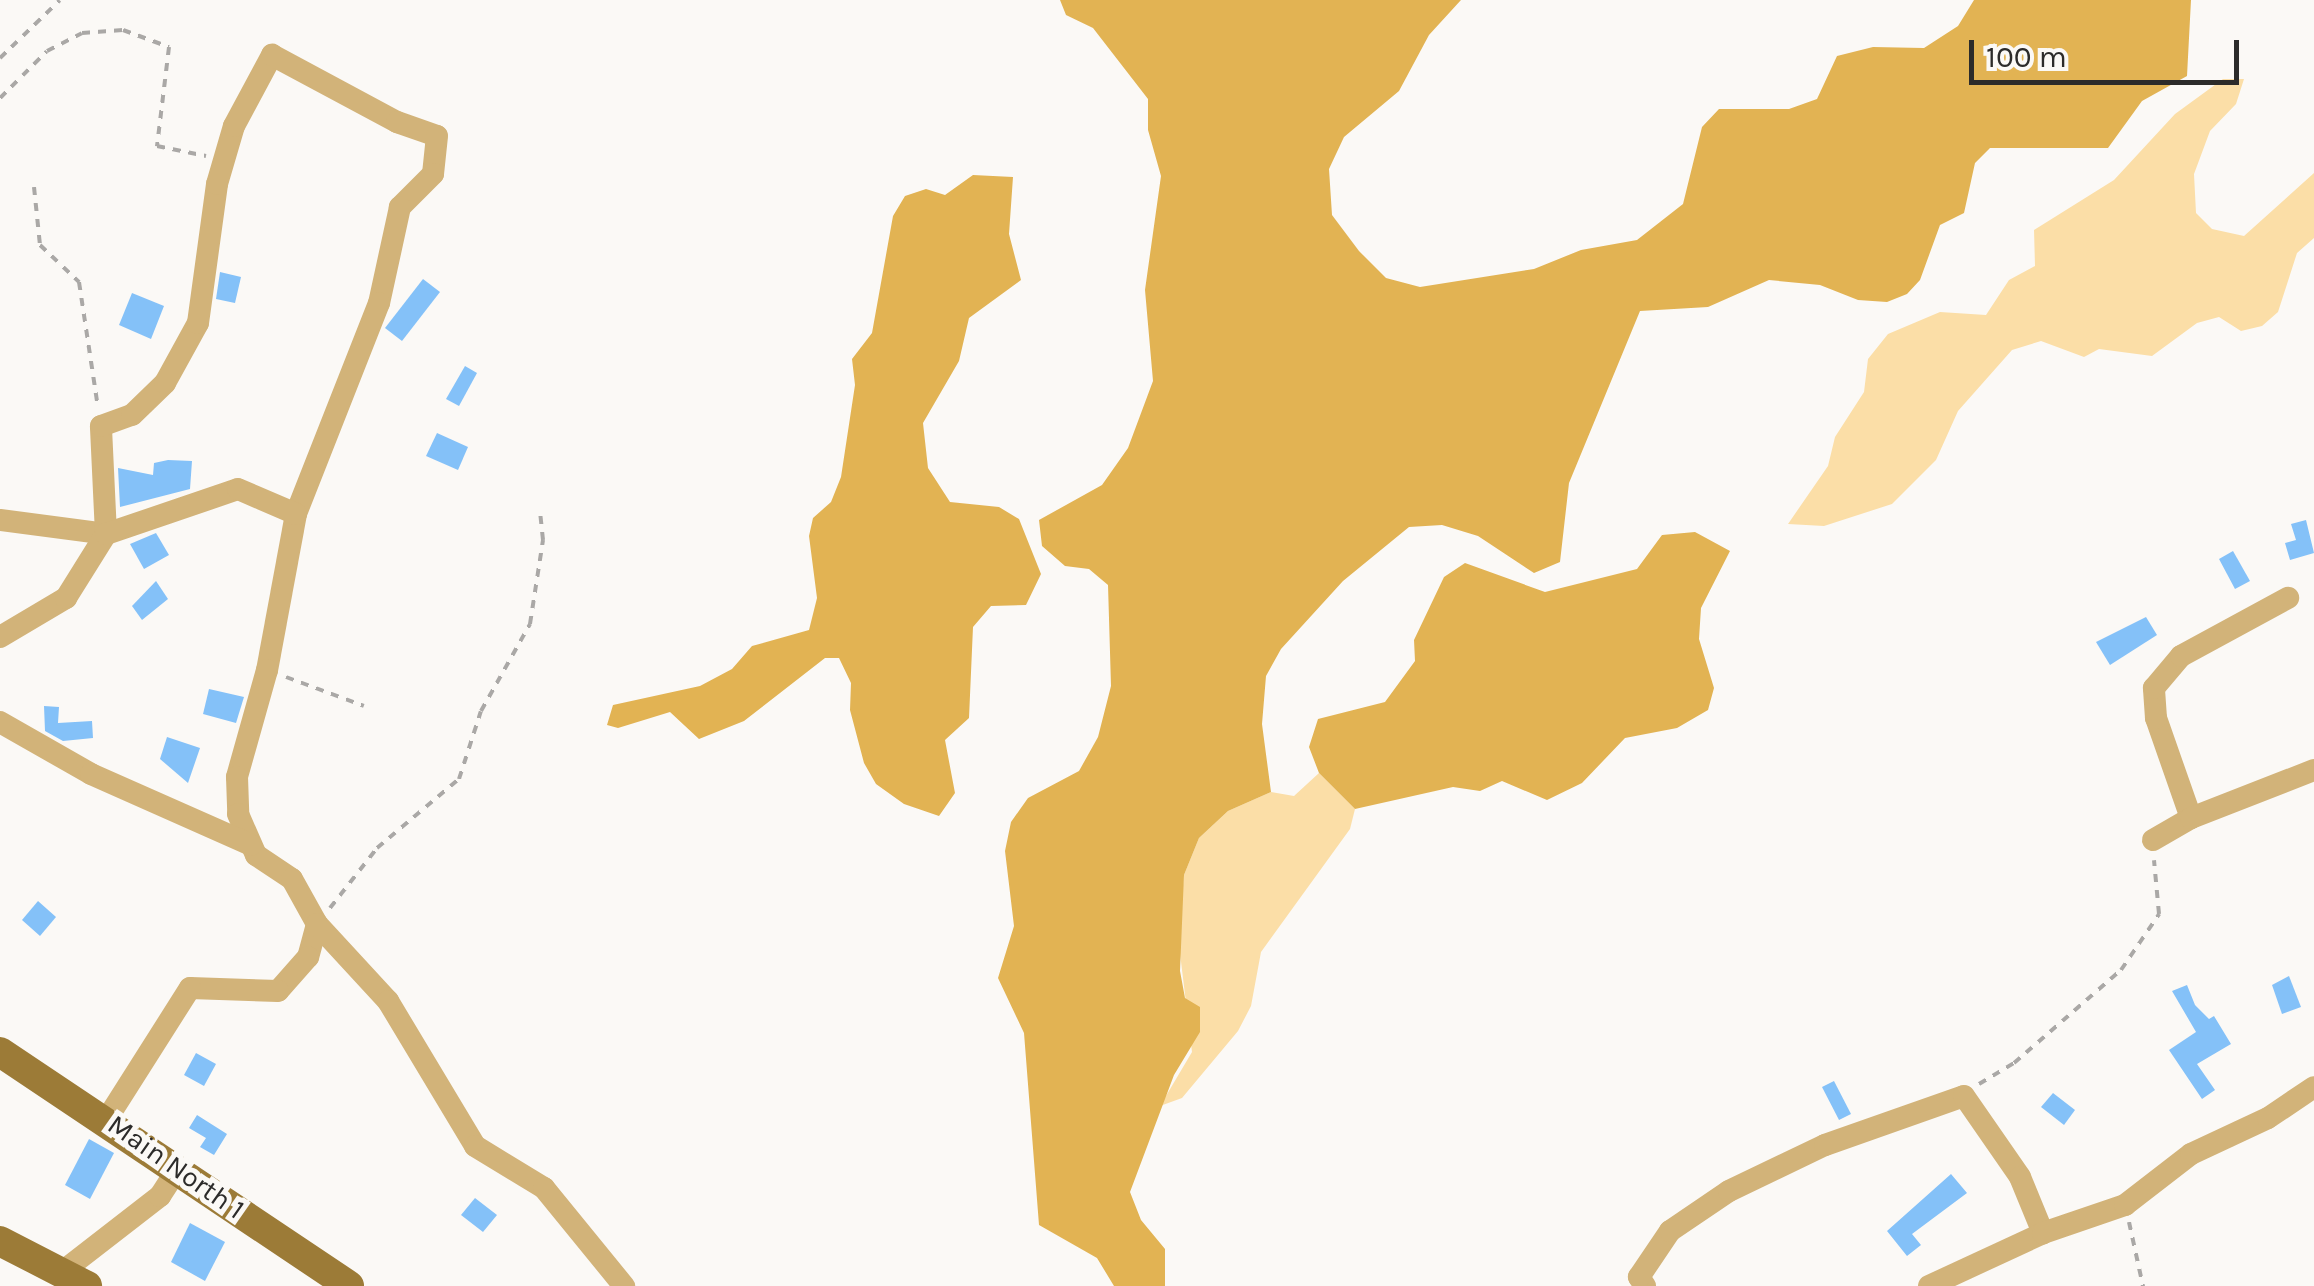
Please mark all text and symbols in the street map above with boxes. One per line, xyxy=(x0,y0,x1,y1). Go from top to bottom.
scale bar xyxy=(1974,20,2244,82)
text: 100 m xyxy=(1986,39,2067,75)
street label: Main North 1 xyxy=(101,1108,251,1226)

